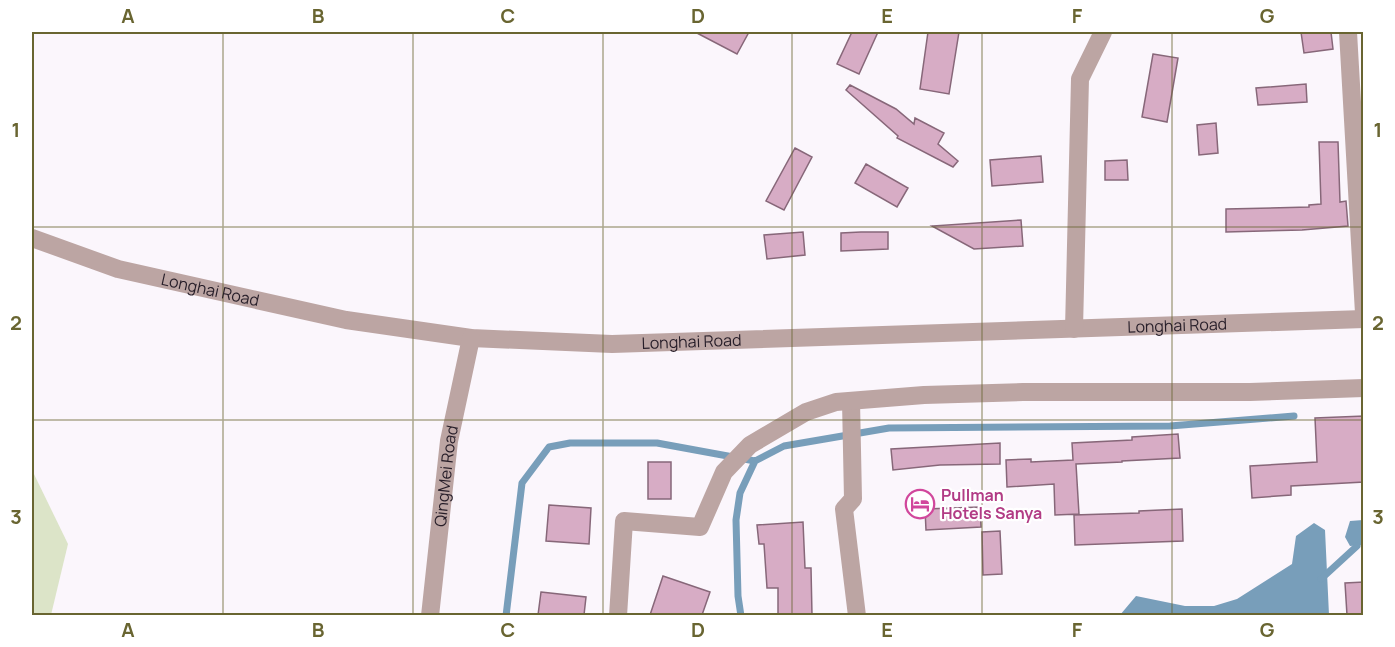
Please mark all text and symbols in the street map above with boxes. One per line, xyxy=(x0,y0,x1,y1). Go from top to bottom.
text: A xyxy=(121,2,135,29)
text: B xyxy=(312,2,325,29)
text: C xyxy=(501,2,515,29)
text: D xyxy=(691,2,705,29)
text: E xyxy=(881,2,893,29)
text: F xyxy=(1072,2,1083,29)
text: G xyxy=(1260,2,1275,29)
text: 1 xyxy=(12,116,20,143)
text: 1 xyxy=(1374,116,1382,143)
street label: Longhai Road xyxy=(159,268,261,311)
text: 2 xyxy=(10,309,22,336)
text: 2 xyxy=(1372,309,1384,336)
street label: Longhai Road xyxy=(1127,313,1228,338)
street label: Longhai Road xyxy=(641,329,742,354)
street label: QingMei Road xyxy=(429,423,463,528)
place label: Pullman Hotels Sanya xyxy=(941,484,1042,524)
hotel icon: Pullman Hotels Sanya xyxy=(904,488,936,520)
text: 3 xyxy=(10,503,22,530)
text: 3 xyxy=(1372,503,1384,530)
text: A xyxy=(121,616,135,643)
text: B xyxy=(312,616,325,643)
text: C xyxy=(501,616,515,643)
text: D xyxy=(691,616,705,643)
text: E xyxy=(881,616,893,643)
text: F xyxy=(1072,616,1083,643)
text: G xyxy=(1260,616,1275,643)

